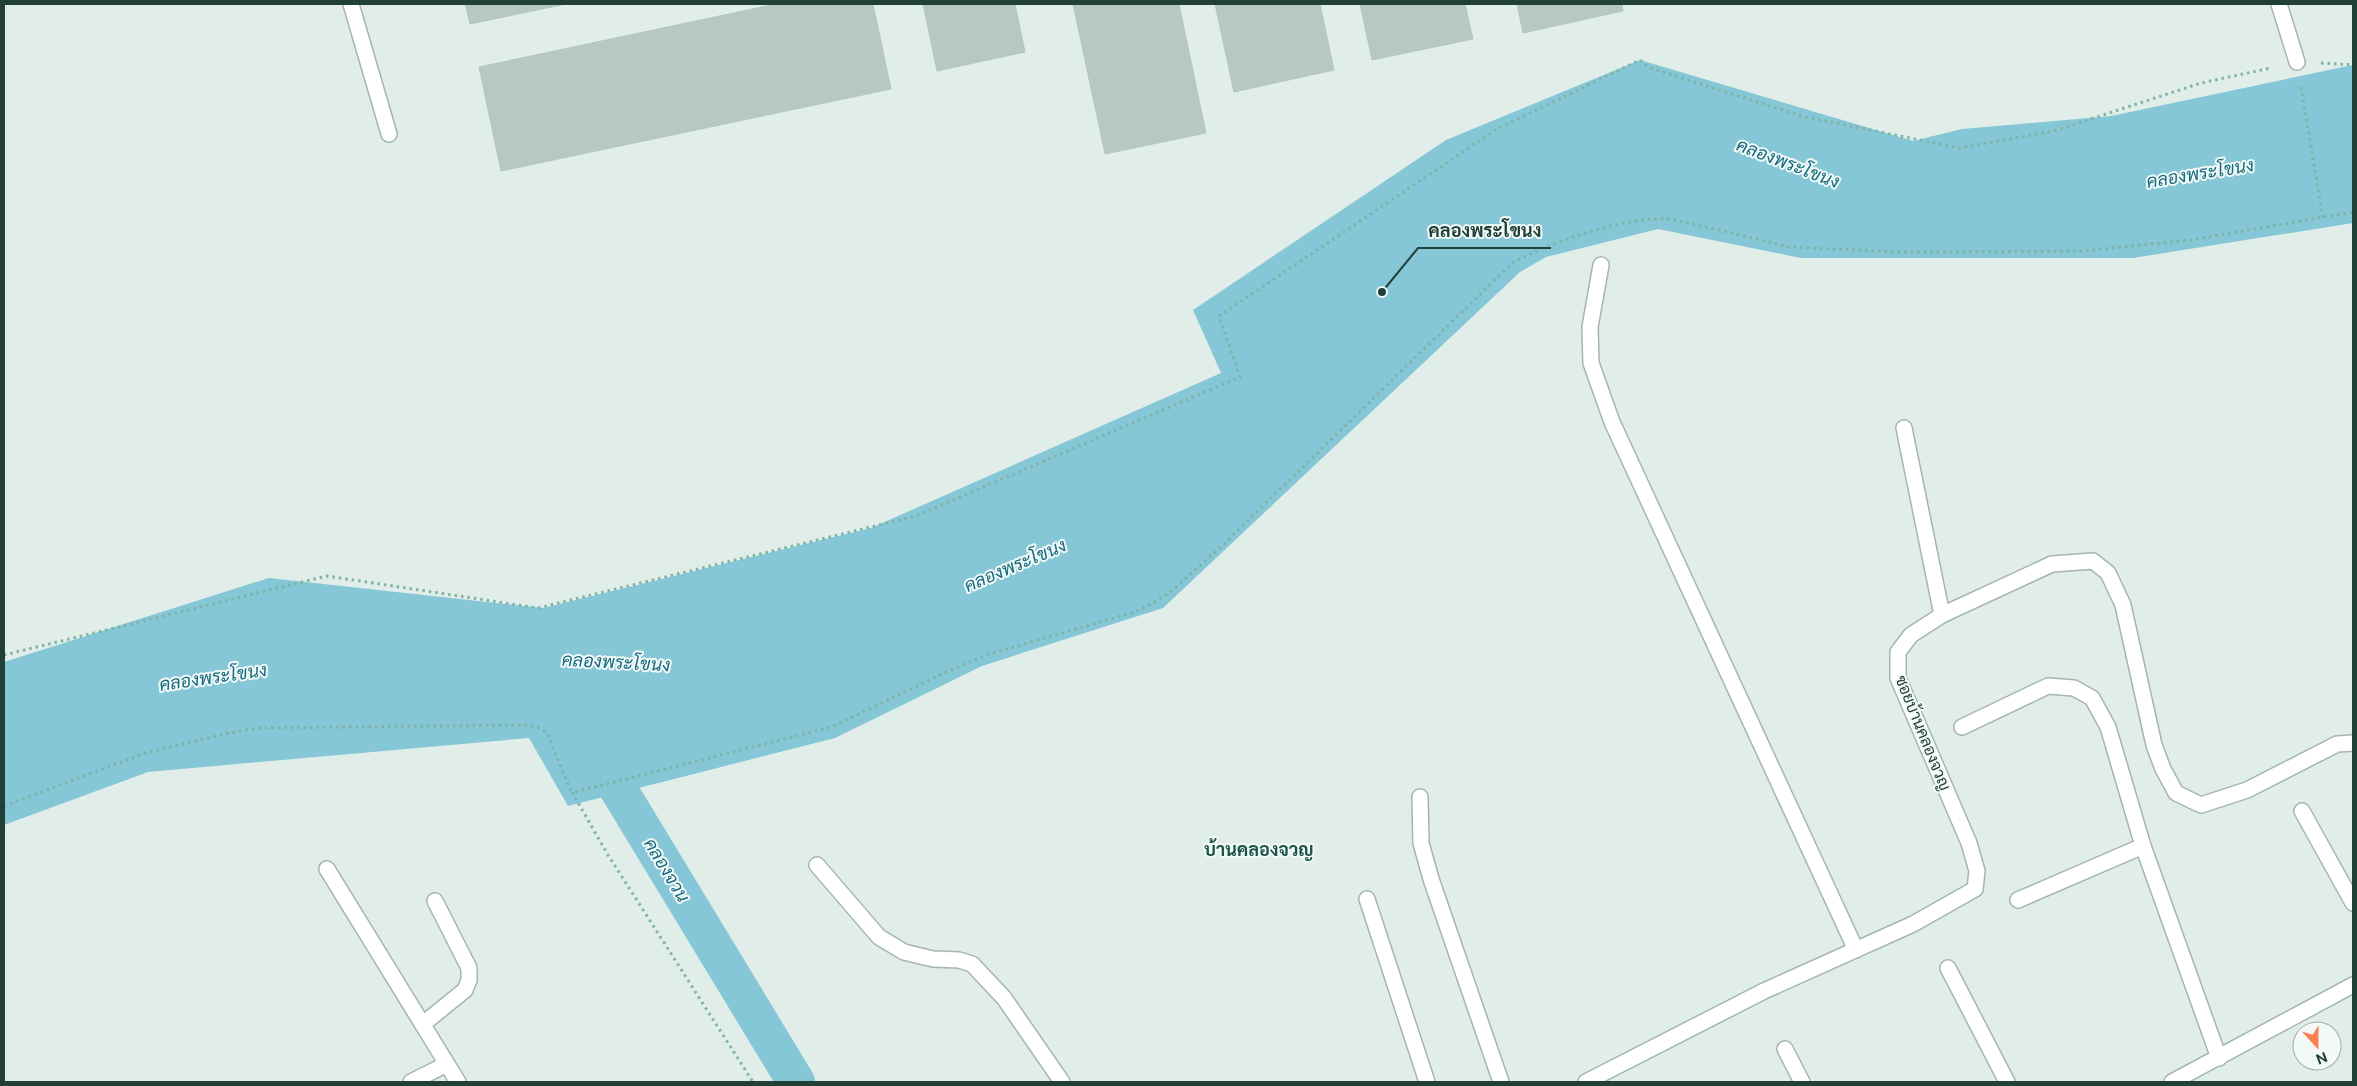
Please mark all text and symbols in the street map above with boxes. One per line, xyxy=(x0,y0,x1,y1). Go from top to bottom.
water label: คลองพระโขนง xyxy=(1734,132,1843,192)
water label: คลองพระโขนง xyxy=(2144,152,2255,192)
callout: คลองพระโขนง xyxy=(1418,215,1551,248)
text: คลองพระโขนง xyxy=(1429,218,1541,241)
water label: คลองพระโขนง xyxy=(960,532,1069,596)
water label: คลองพระโขนง xyxy=(561,647,671,675)
water label: คลองพระโขนง xyxy=(158,657,268,695)
street label: ซอยบ้านคลองจวญ xyxy=(1891,672,1956,793)
water label: คลองจวน xyxy=(640,834,694,906)
district label: บ้านคลองจวญ xyxy=(1204,838,1314,861)
north arrow xyxy=(2292,1021,2342,1071)
text: N xyxy=(2314,1049,2330,1068)

